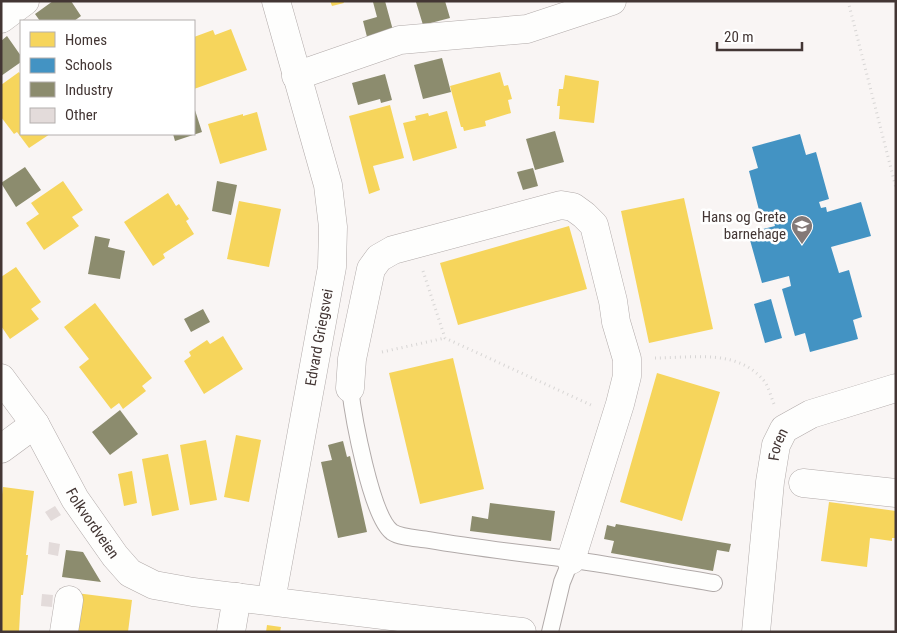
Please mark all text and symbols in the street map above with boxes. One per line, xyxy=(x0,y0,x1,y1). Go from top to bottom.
legend xyxy=(20,20,195,135)
scale bar xyxy=(717,20,802,52)
text: 20 m xyxy=(724,28,754,46)
text: Homes xyxy=(65,31,107,49)
text: Schools xyxy=(65,56,112,74)
text: Industry xyxy=(65,81,113,99)
text: Other xyxy=(65,106,98,124)
place label: Hans og Grete barnehage xyxy=(702,208,786,243)
school or university icon: Hans og Grete barnehage xyxy=(790,214,814,245)
street label: Edvard Griegsvei xyxy=(301,287,337,387)
street label: Foren xyxy=(765,425,792,462)
street label: Folkvordveien xyxy=(62,485,123,562)

